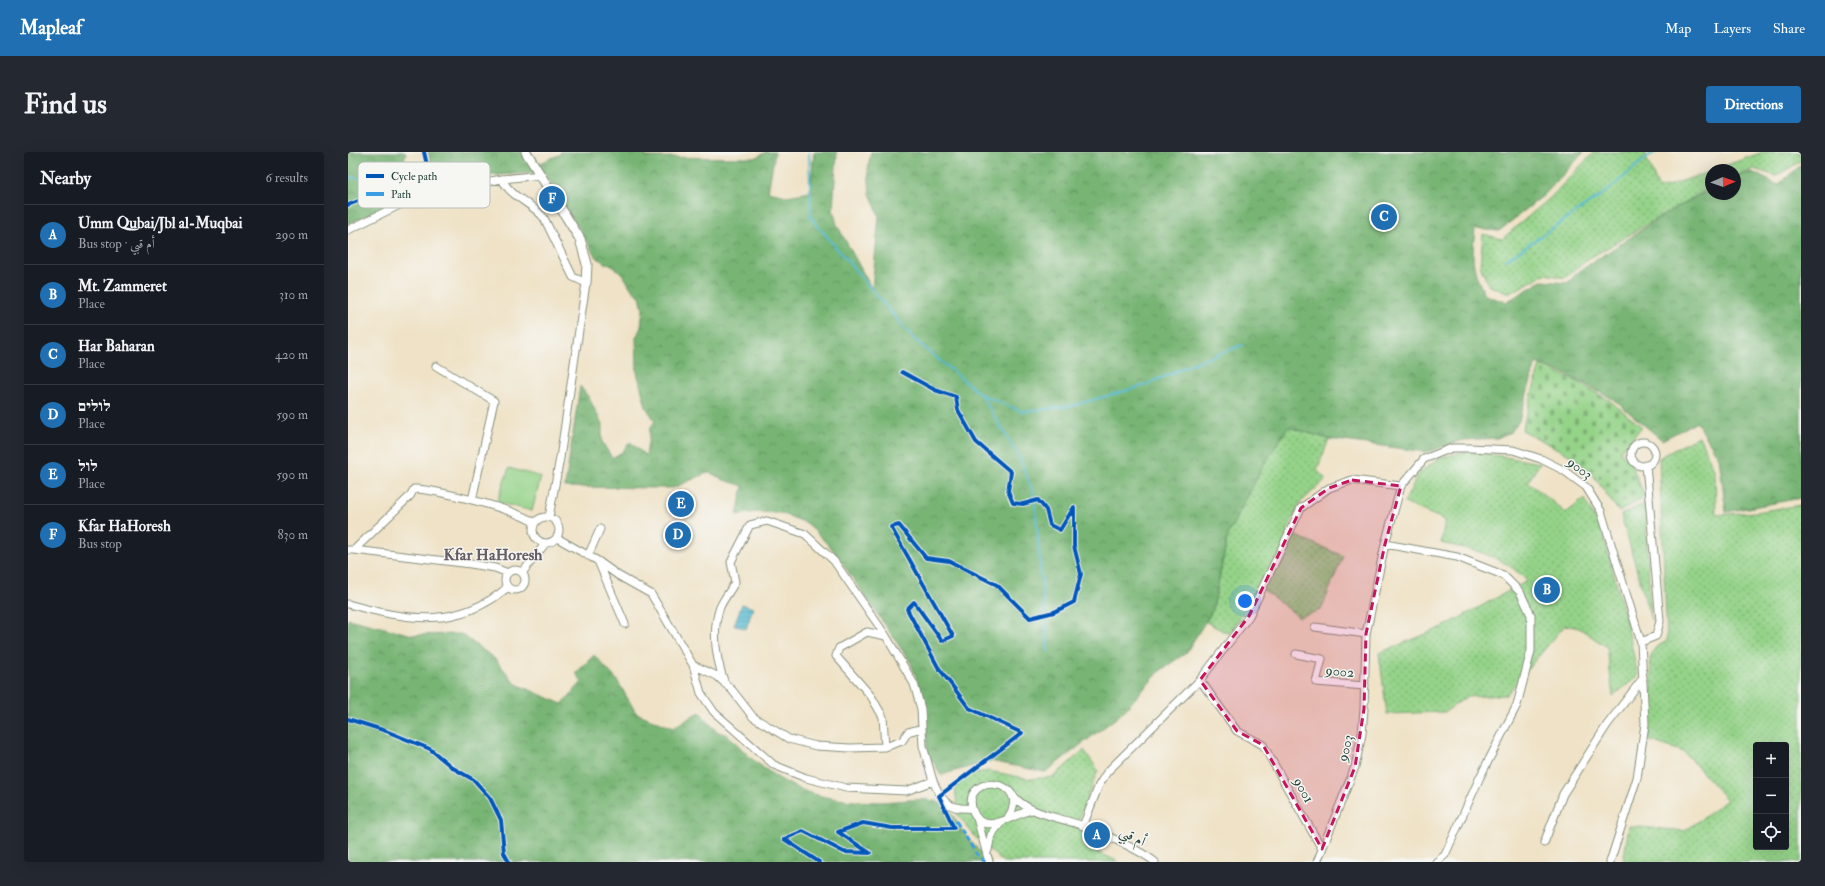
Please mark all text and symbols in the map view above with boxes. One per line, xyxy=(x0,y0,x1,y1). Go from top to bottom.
text: Mapleaf xyxy=(20,16,82,40)
text: Map xyxy=(1665,20,1691,37)
text: Layers xyxy=(1713,20,1751,37)
text: Share xyxy=(1773,20,1805,37)
button: Directions xyxy=(1706,86,1801,123)
text: Find us xyxy=(24,87,107,122)
legend xyxy=(358,162,490,208)
north arrow xyxy=(1705,164,1741,200)
text: Nearby xyxy=(40,168,91,189)
text: 6 results xyxy=(265,170,308,186)
text: Cycle path xyxy=(391,170,437,184)
pin: F xyxy=(539,184,565,214)
text: Path xyxy=(391,188,411,201)
pin: C xyxy=(1371,202,1397,232)
text: Umm Qubai/Jbl al-Muqbai xyxy=(78,214,243,233)
text: A xyxy=(49,227,57,243)
text: 290 m xyxy=(275,227,308,243)
text: Bus stop · أم قبي xyxy=(78,236,155,252)
text: Mt. Zammeret xyxy=(78,277,167,296)
text: B xyxy=(49,287,57,303)
text: 310 m xyxy=(279,287,308,303)
text: Place xyxy=(78,296,105,312)
text: Har Baharan xyxy=(78,337,155,356)
text: C xyxy=(48,347,58,363)
text: 420 m xyxy=(275,347,308,363)
text: Place xyxy=(78,356,105,372)
text: לולים xyxy=(78,397,110,416)
text: D xyxy=(48,407,58,423)
text: 590 m xyxy=(276,407,308,423)
text: Place xyxy=(78,416,105,432)
street label: 9003 xyxy=(1563,453,1596,483)
text: לול xyxy=(78,457,98,476)
text: E xyxy=(48,467,58,483)
text: 590 m xyxy=(276,467,308,483)
text: Place xyxy=(78,476,105,492)
pin: E xyxy=(668,489,694,519)
text: Kfar HaHoresh xyxy=(78,517,171,536)
pin: D xyxy=(665,520,691,550)
text: F xyxy=(49,527,57,543)
text: 830 m xyxy=(277,527,308,543)
text: Bus stop xyxy=(78,536,122,552)
district label: Kfar HaHoresh xyxy=(444,545,543,565)
pin: B xyxy=(1534,575,1560,605)
your location xyxy=(1235,591,1255,611)
street label: 9002 xyxy=(1324,662,1355,681)
street label: 9003 xyxy=(1334,733,1357,764)
map controls xyxy=(1753,742,1789,850)
button: + xyxy=(1753,742,1789,778)
street label: 9001 xyxy=(1289,774,1318,806)
button: − xyxy=(1753,778,1789,814)
button: locate xyxy=(1753,814,1789,850)
pin: A xyxy=(1084,820,1110,850)
street label: أم قبي xyxy=(1115,821,1150,854)

